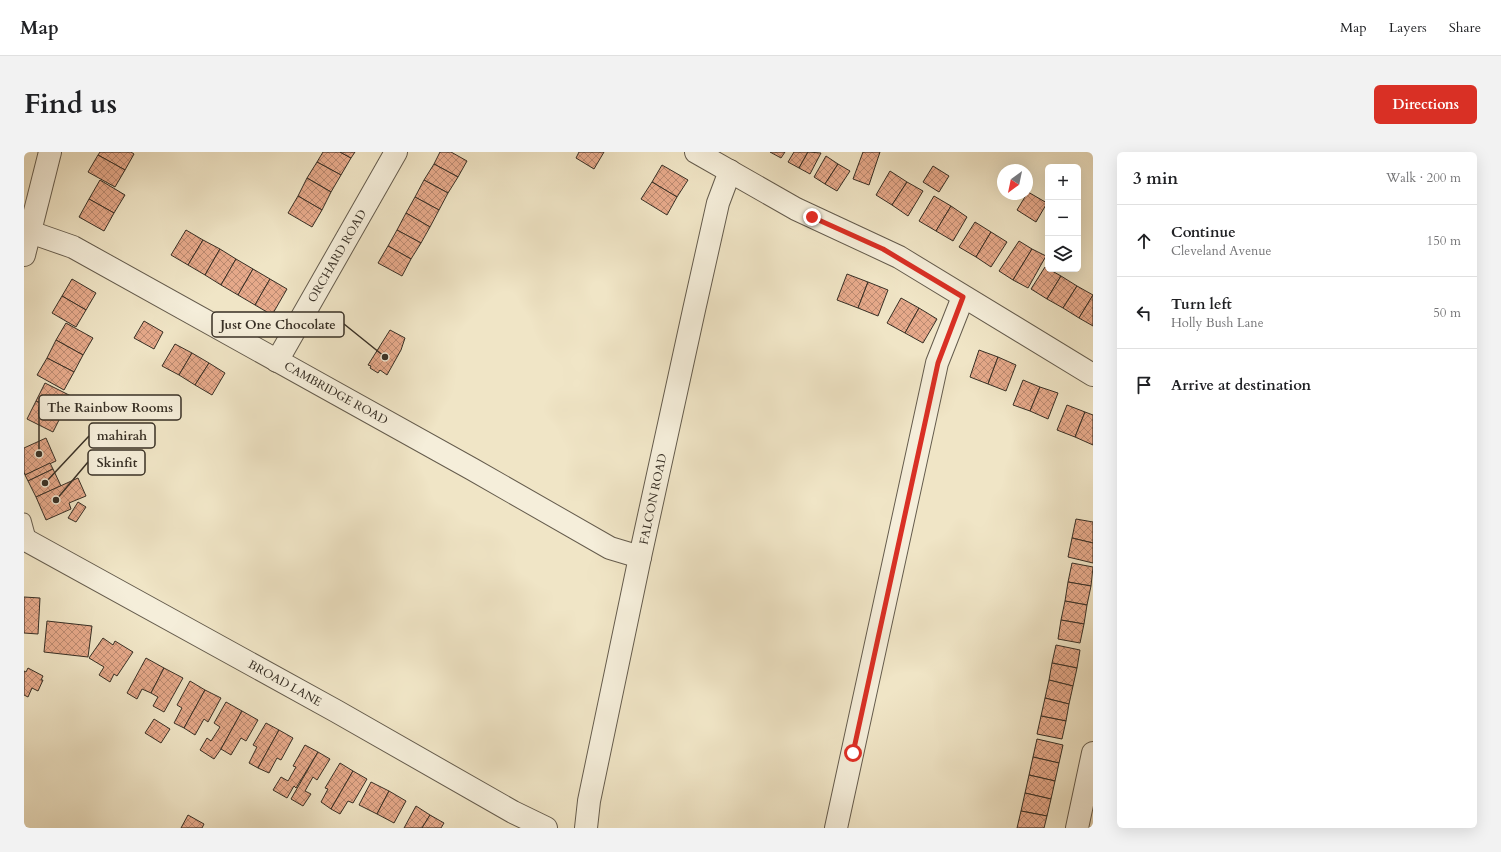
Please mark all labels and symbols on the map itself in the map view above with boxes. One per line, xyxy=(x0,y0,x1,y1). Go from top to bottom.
north arrow xyxy=(997,164,1033,200)
street label: ORCHARD ROAD xyxy=(304,206,370,305)
route end xyxy=(803,208,821,226)
callout: Just One Chocolate xyxy=(212,312,344,337)
text: Just One Chocolate xyxy=(218,316,336,334)
street label: CAMBRIDGE ROAD xyxy=(281,358,391,428)
callout: The Rainbow Rooms xyxy=(39,395,181,420)
text: The Rainbow Rooms xyxy=(47,399,173,417)
callout: mahirah xyxy=(89,423,155,448)
text: mahirah xyxy=(97,427,147,445)
callout: Skinfit xyxy=(88,450,145,475)
street label: FALCON ROAD xyxy=(636,452,671,546)
text: Skinfit xyxy=(97,454,138,472)
street label: BROAD LANE xyxy=(245,656,325,710)
route start xyxy=(844,744,862,762)

